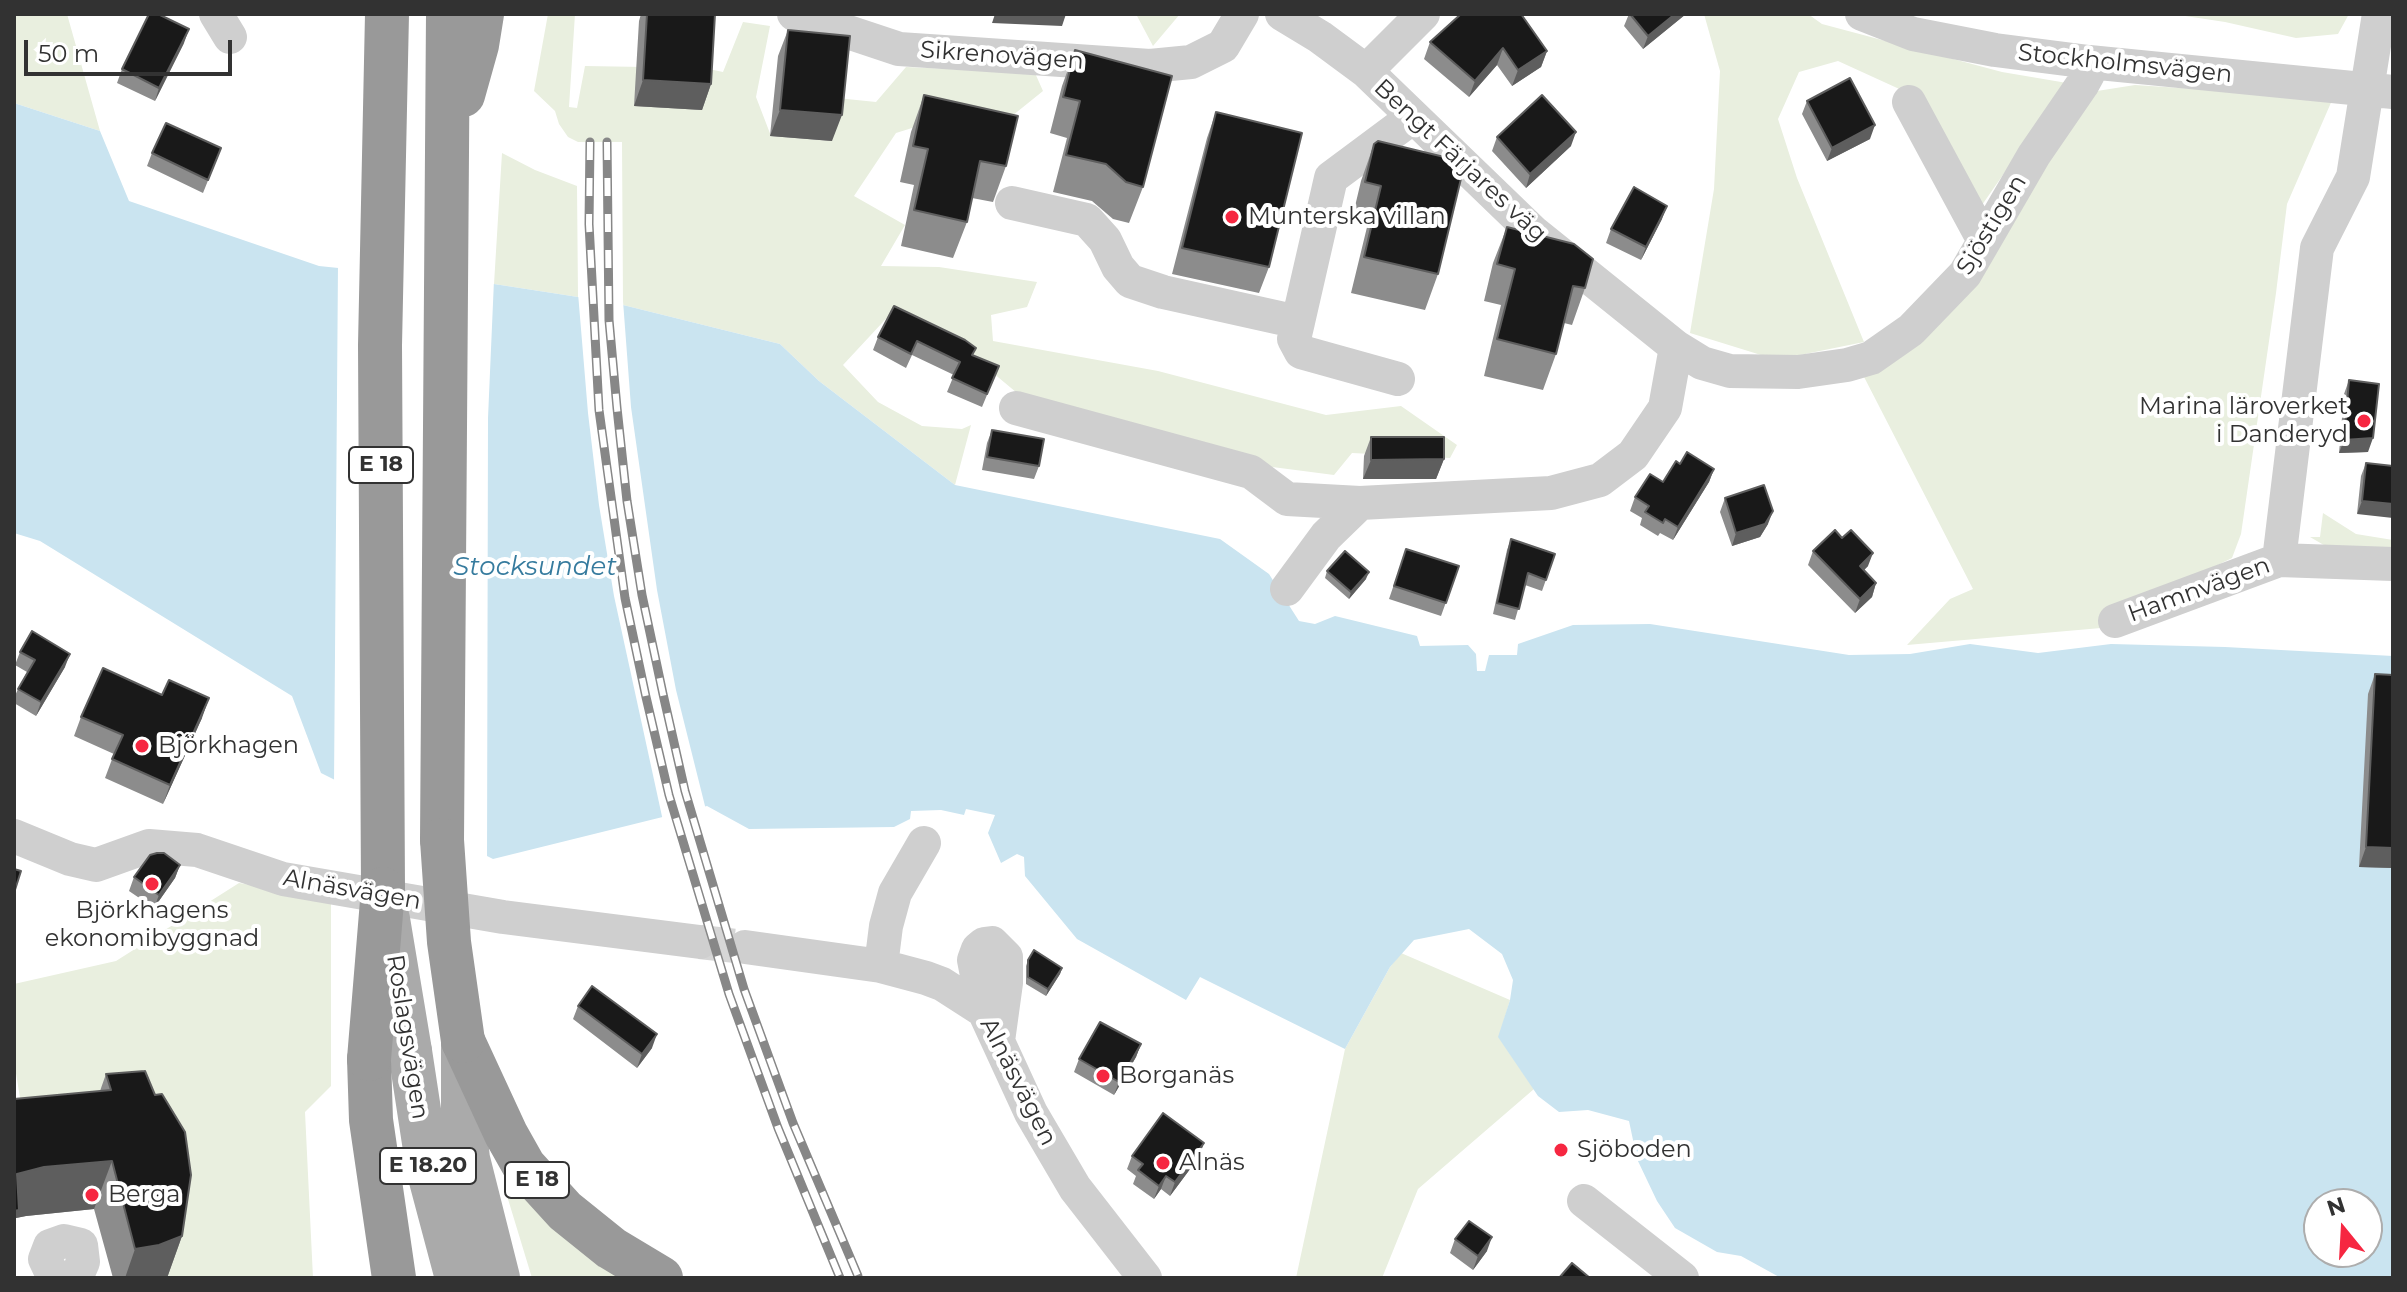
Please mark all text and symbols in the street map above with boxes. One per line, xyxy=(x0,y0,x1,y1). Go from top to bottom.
scale bar xyxy=(28,24,236,74)
street label: Sikrenovägen xyxy=(919,36,1085,76)
street label: Stockholmsvägen xyxy=(2016,38,2234,90)
text: 50 m xyxy=(38,39,99,68)
street label: Bengt Färjares väg xyxy=(1368,74,1552,248)
street label: Sjöstigen xyxy=(1951,170,2033,280)
place label: Munterska villan xyxy=(1248,203,1446,231)
marker: Munterska villan xyxy=(1223,208,1241,226)
place label: Marina läroverket i Danderyd xyxy=(2139,393,2348,449)
marker: Marina läroverket i Danderyd xyxy=(2355,412,2373,430)
road number: E 18 xyxy=(349,447,413,483)
water label: Stocksundet xyxy=(453,551,617,583)
street label: Hamnvägen xyxy=(2124,551,2274,629)
place label: Björkhagen xyxy=(158,732,299,760)
marker: Björkhagen xyxy=(133,737,151,755)
street label: Alnäsvägen xyxy=(281,864,423,916)
marker: Björkhagens ekonomibyggnad xyxy=(143,875,161,893)
place label: Björkhagens ekonomibyggnad xyxy=(45,897,259,953)
street label: Roslagsvägen xyxy=(380,953,434,1121)
street label: Alnäsvägen xyxy=(974,1013,1062,1151)
place label: Borganäs xyxy=(1119,1062,1234,1090)
marker: Borganäs xyxy=(1094,1067,1112,1085)
place label: Sjöboden xyxy=(1577,1136,1692,1164)
marker: Sjöboden xyxy=(1552,1141,1570,1159)
road number: E 18.20 xyxy=(380,1148,476,1184)
place label: Alnäs xyxy=(1179,1149,1245,1177)
marker: Alnäs xyxy=(1154,1154,1172,1172)
road number: E 18 xyxy=(505,1162,569,1198)
place label: Berga xyxy=(108,1181,181,1209)
marker: Berga xyxy=(83,1186,101,1204)
north arrow xyxy=(2303,1188,2383,1268)
text: N xyxy=(2323,1191,2349,1222)

